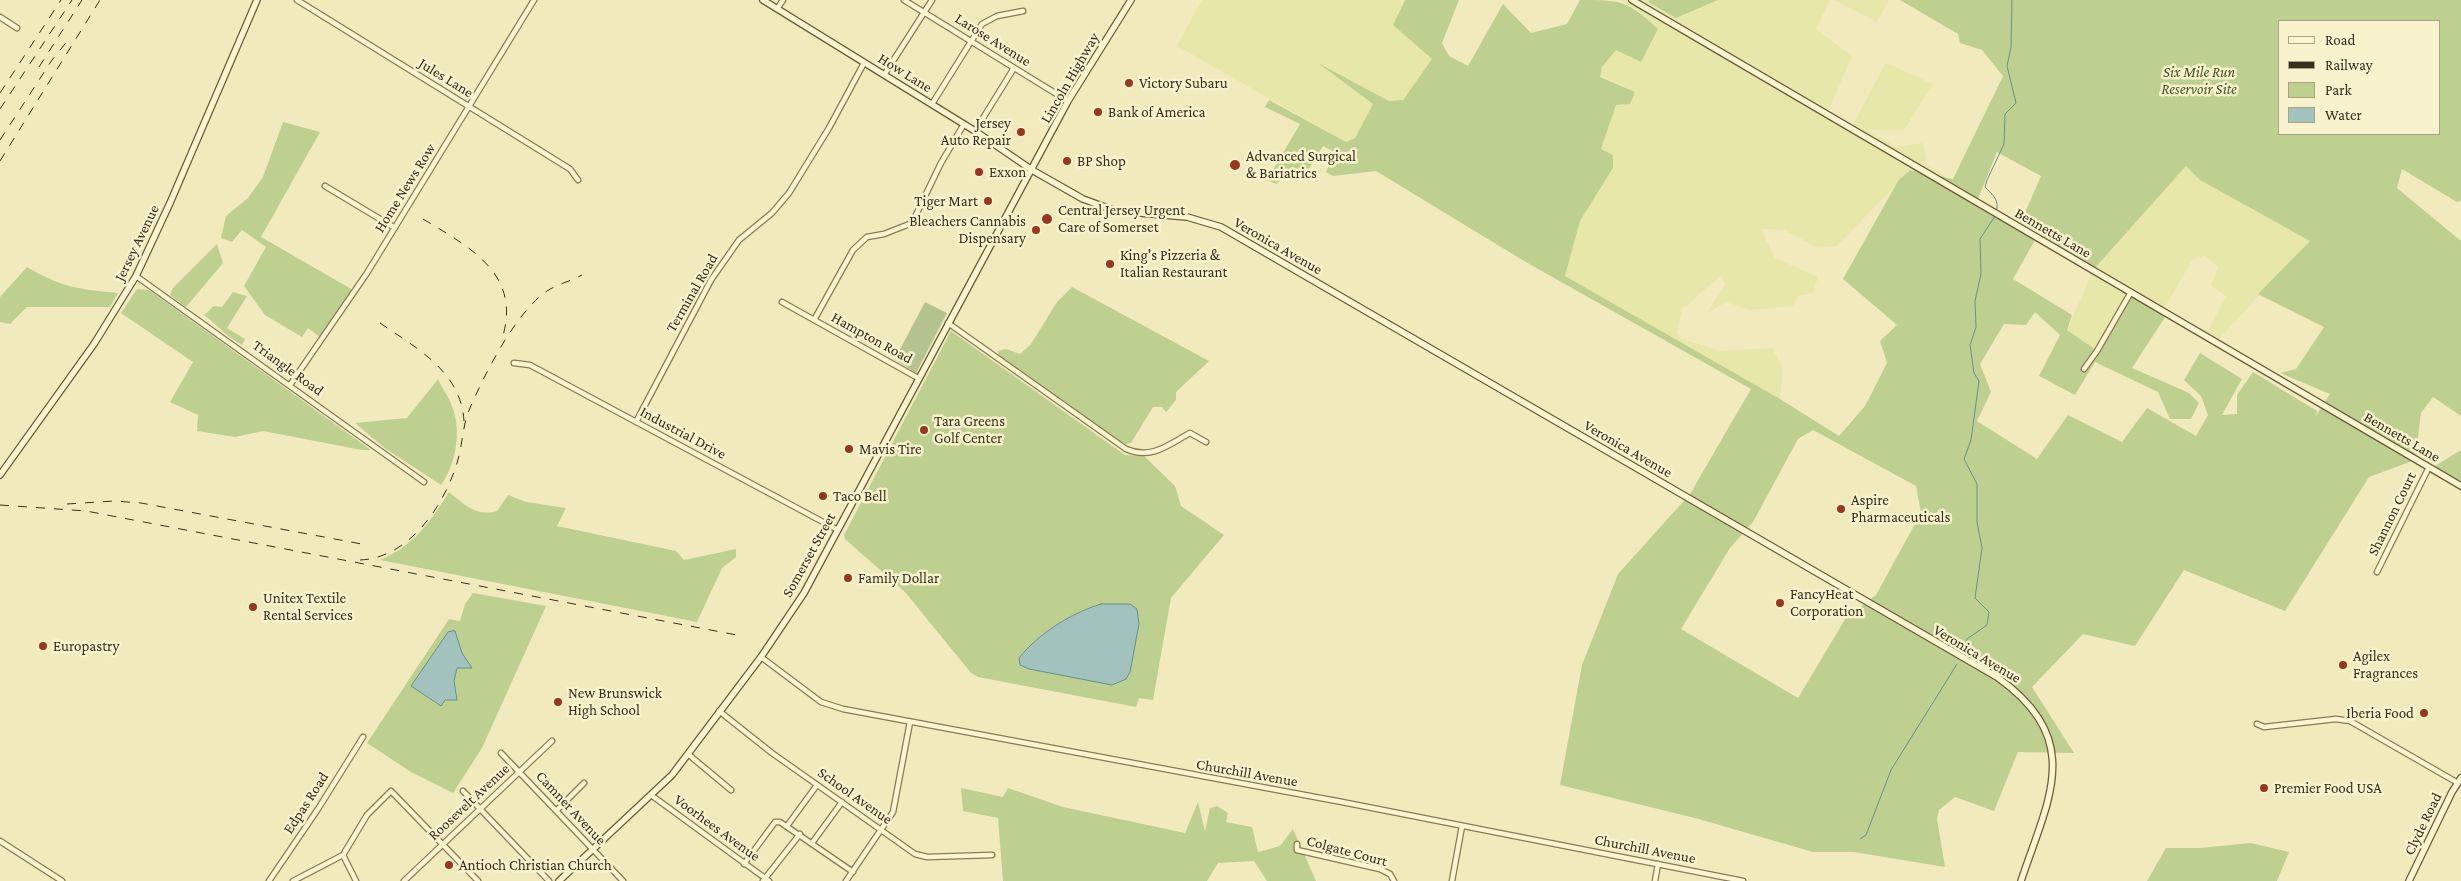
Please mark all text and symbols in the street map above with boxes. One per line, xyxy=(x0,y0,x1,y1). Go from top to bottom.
street label: Larose Avenue xyxy=(952,9,1034,71)
legend xyxy=(2278,20,2441,135)
street label: Lincoln Highway xyxy=(1037,29,1103,127)
text: Road xyxy=(2325,32,2355,48)
street label: How Lane xyxy=(875,49,935,97)
street label: Jules Lane xyxy=(415,54,477,102)
text: Railway xyxy=(2325,57,2373,73)
park label: Six Mile Run Reservoir Site xyxy=(2161,63,2237,98)
place label: Victory Subaru xyxy=(1139,74,1228,92)
marker: Victory Subaru xyxy=(1123,77,1135,89)
text: Park xyxy=(2325,82,2352,98)
place label: Bank of America xyxy=(1108,103,1205,121)
marker: Bank of America xyxy=(1092,106,1104,118)
text: Water xyxy=(2325,107,2362,123)
place label: Jersey Auto Repair xyxy=(941,114,1011,149)
marker: Jersey Auto Repair xyxy=(1015,126,1027,138)
street label: Home News Row xyxy=(371,140,439,236)
place label: Advanced Surgical & Bariatrics xyxy=(1246,147,1356,182)
place label: BP Shop xyxy=(1077,152,1126,170)
marker: BP Shop xyxy=(1061,155,1073,167)
marker: Advanced Surgical & Bariatrics xyxy=(1228,158,1242,172)
place label: Exxon xyxy=(989,163,1026,181)
marker: Exxon xyxy=(973,166,985,178)
place label: Tiger Mart xyxy=(914,192,978,210)
marker: Tiger Mart xyxy=(982,195,994,207)
place label: Central Jersey Urgent Care of Somerset xyxy=(1058,201,1185,236)
street label: Jersey Avenue xyxy=(111,202,163,284)
street label: Bennetts Lane xyxy=(2012,204,2094,262)
place label: Bleachers Cannabis Dispensary xyxy=(909,212,1026,247)
marker: Central Jersey Urgent Care of Somerset xyxy=(1040,212,1054,226)
street label: Veronica Avenue xyxy=(1231,213,1325,279)
marker: Bleachers Cannabis Dispensary xyxy=(1030,224,1042,236)
place label: King's Pizzeria & Italian Restaurant xyxy=(1120,246,1227,281)
street label: Terminal Road xyxy=(662,251,722,335)
marker: King's Pizzeria & Italian Restaurant xyxy=(1104,258,1116,270)
street label: Hampton Road xyxy=(828,308,916,368)
street label: Triangle Road xyxy=(249,336,327,400)
street label: Industrial Drive xyxy=(637,403,729,463)
street label: Bennetts Lane xyxy=(2361,408,2443,466)
place label: Tara Greens Golf Center xyxy=(934,412,1005,447)
street label: Veronica Avenue xyxy=(1581,416,1675,482)
marker: Tara Greens Golf Center xyxy=(918,424,930,436)
place label: Mavis Tire xyxy=(859,440,922,458)
marker: Mavis Tire xyxy=(843,443,855,455)
street label: Shannon Court xyxy=(2364,469,2420,559)
place label: Taco Bell xyxy=(833,487,887,505)
marker: Taco Bell xyxy=(817,490,829,502)
place label: Aspire Pharmaceuticals xyxy=(1851,491,1950,526)
marker: Aspire Pharmaceuticals xyxy=(1835,503,1847,515)
street label: Somerset Street xyxy=(778,510,840,600)
place label: Family Dollar xyxy=(858,569,939,587)
marker: Family Dollar xyxy=(842,572,854,584)
place label: FancyHeat Corporation xyxy=(1790,585,1863,620)
place label: Unitex Textile Rental Services xyxy=(263,589,353,624)
marker: FancyHeat Corporation xyxy=(1774,597,1786,609)
marker: Unitex Textile Rental Services xyxy=(247,601,259,613)
street label: Veronica Avenue xyxy=(1930,621,2024,687)
place label: Europastry xyxy=(53,637,119,655)
marker: Europastry xyxy=(37,640,49,652)
place label: Agilex Fragrances xyxy=(2353,647,2418,682)
marker: Agilex Fragrances xyxy=(2337,659,2349,671)
place label: New Brunswick High School xyxy=(568,684,662,719)
marker: New Brunswick High School xyxy=(552,696,564,708)
place label: Iberia Food xyxy=(2346,704,2414,722)
marker: Iberia Food xyxy=(2418,707,2430,719)
street label: Churchill Avenue xyxy=(1195,755,1299,791)
street label: Roosevelt Avenue xyxy=(425,760,513,844)
street label: School Avenue xyxy=(814,764,896,828)
street label: Camner Avenue xyxy=(532,767,610,849)
street label: Edpas Road xyxy=(279,769,333,837)
place label: Premier Food USA xyxy=(2274,779,2382,797)
marker: Premier Food USA xyxy=(2258,782,2270,794)
street label: Clyde Road xyxy=(2400,790,2446,858)
street label: Voorhees Avenue xyxy=(670,791,764,865)
street label: Churchill Avenue xyxy=(1593,830,1697,868)
street label: Colgate Court xyxy=(1305,832,1389,870)
place label: Antioch Christian Church xyxy=(459,856,612,874)
marker: Antioch Christian Church xyxy=(443,859,455,871)

